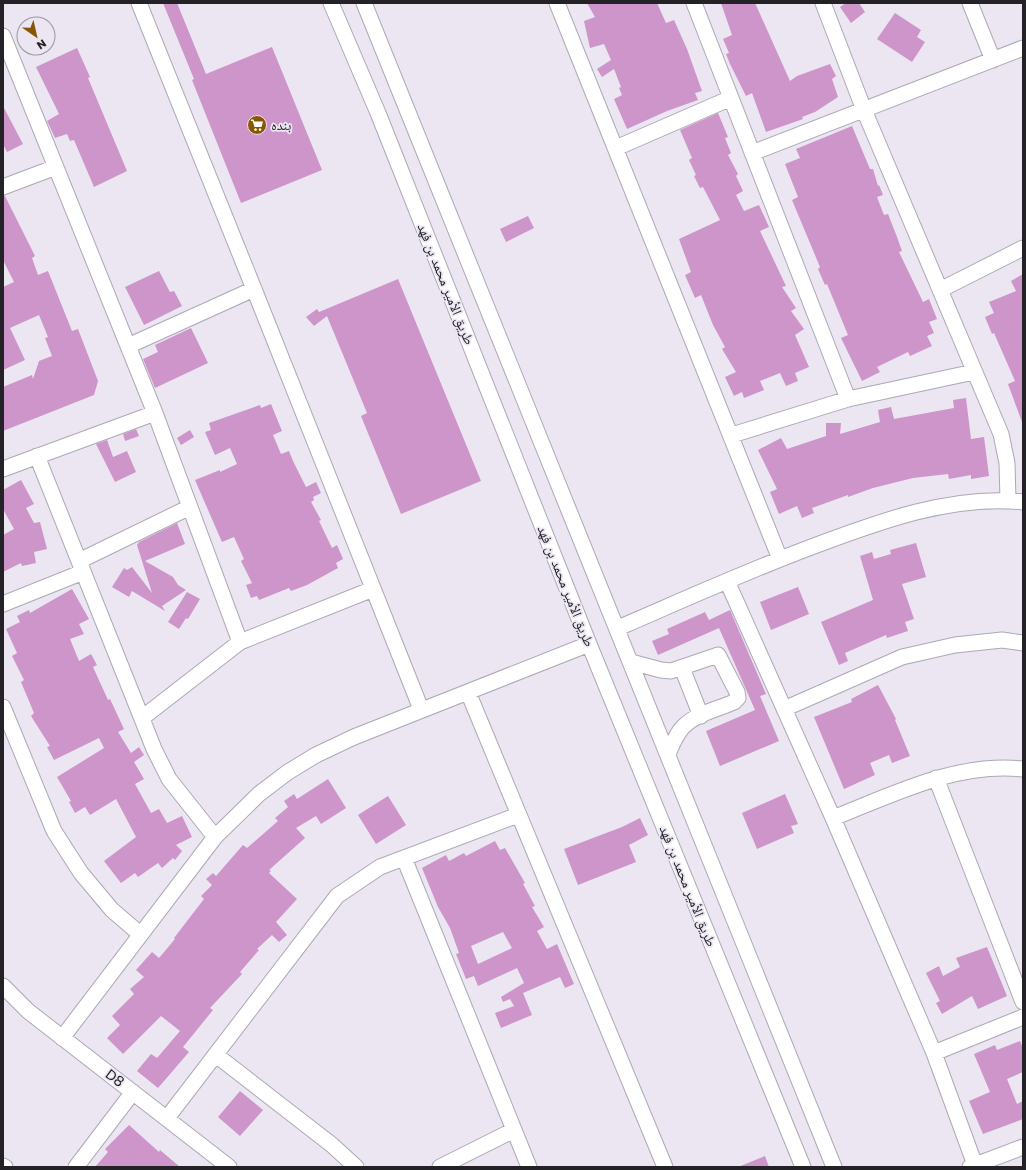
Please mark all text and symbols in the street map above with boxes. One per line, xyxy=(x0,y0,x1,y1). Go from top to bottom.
north arrow xyxy=(16,16,56,56)
text: N xyxy=(34,35,49,53)
supermarket icon: بنده xyxy=(246,114,268,136)
place label: بنده xyxy=(271,115,291,135)
street label: طريق الأمير محمد بن فهد xyxy=(413,220,479,348)
street label: طريق الأمير محمد بن فهد xyxy=(533,522,599,650)
street label: طريق الأمير محمد بن فهد xyxy=(655,822,721,950)
street label: D8 xyxy=(102,1064,129,1092)

